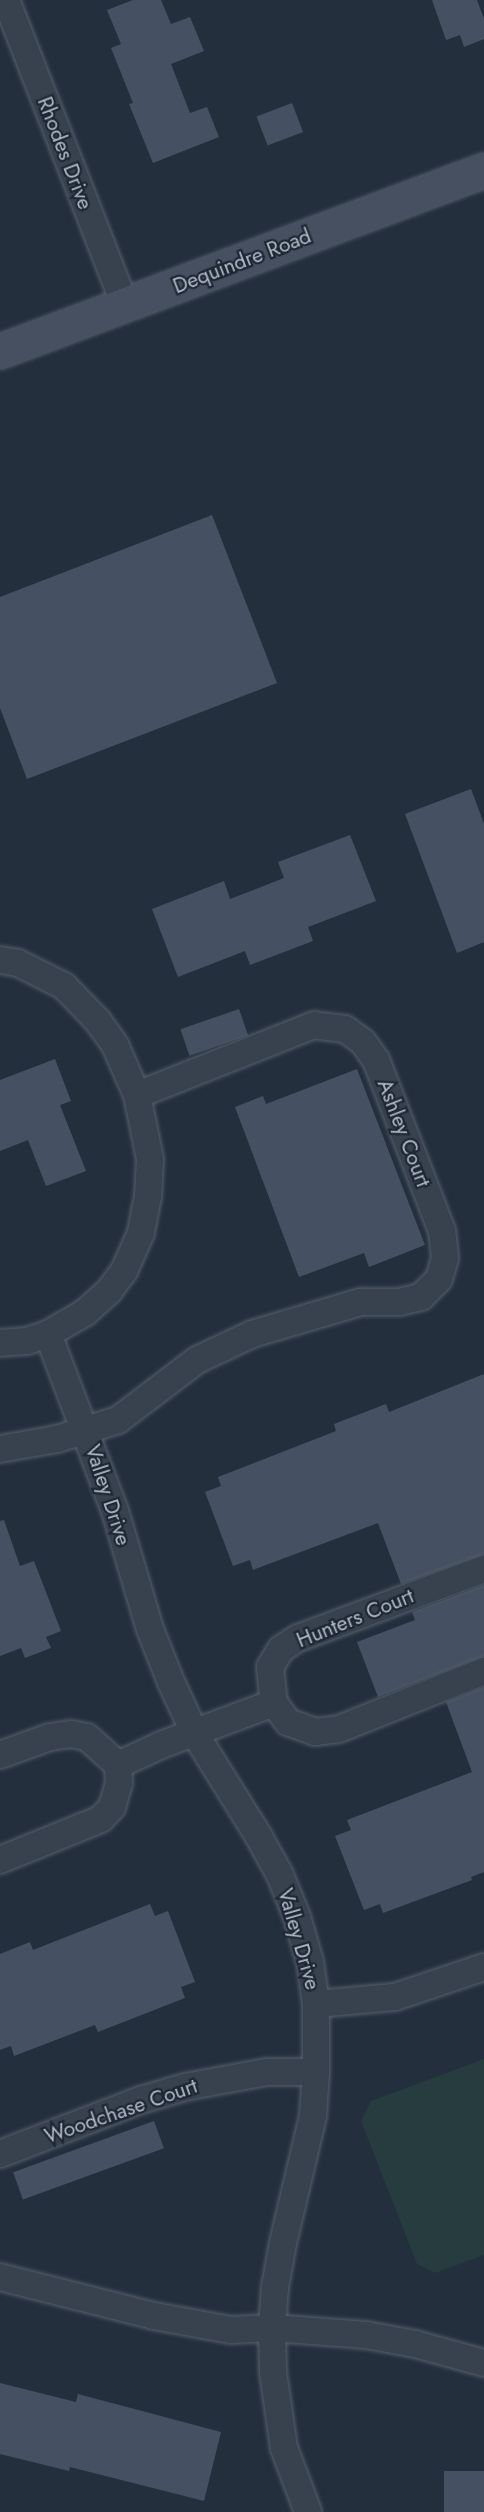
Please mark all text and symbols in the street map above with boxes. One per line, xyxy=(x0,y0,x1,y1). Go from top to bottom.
street label: Rhodes Drive xyxy=(32,93,98,213)
street label: Dequindre Road xyxy=(169,223,315,299)
street label: Ashley Court xyxy=(372,1076,436,1190)
street label: Valley Drive xyxy=(80,1442,136,1548)
street label: Hunters Court xyxy=(293,1583,417,1653)
street label: Valley Drive xyxy=(273,1885,325,1993)
street label: Woodchase Court xyxy=(41,2073,201,2149)

